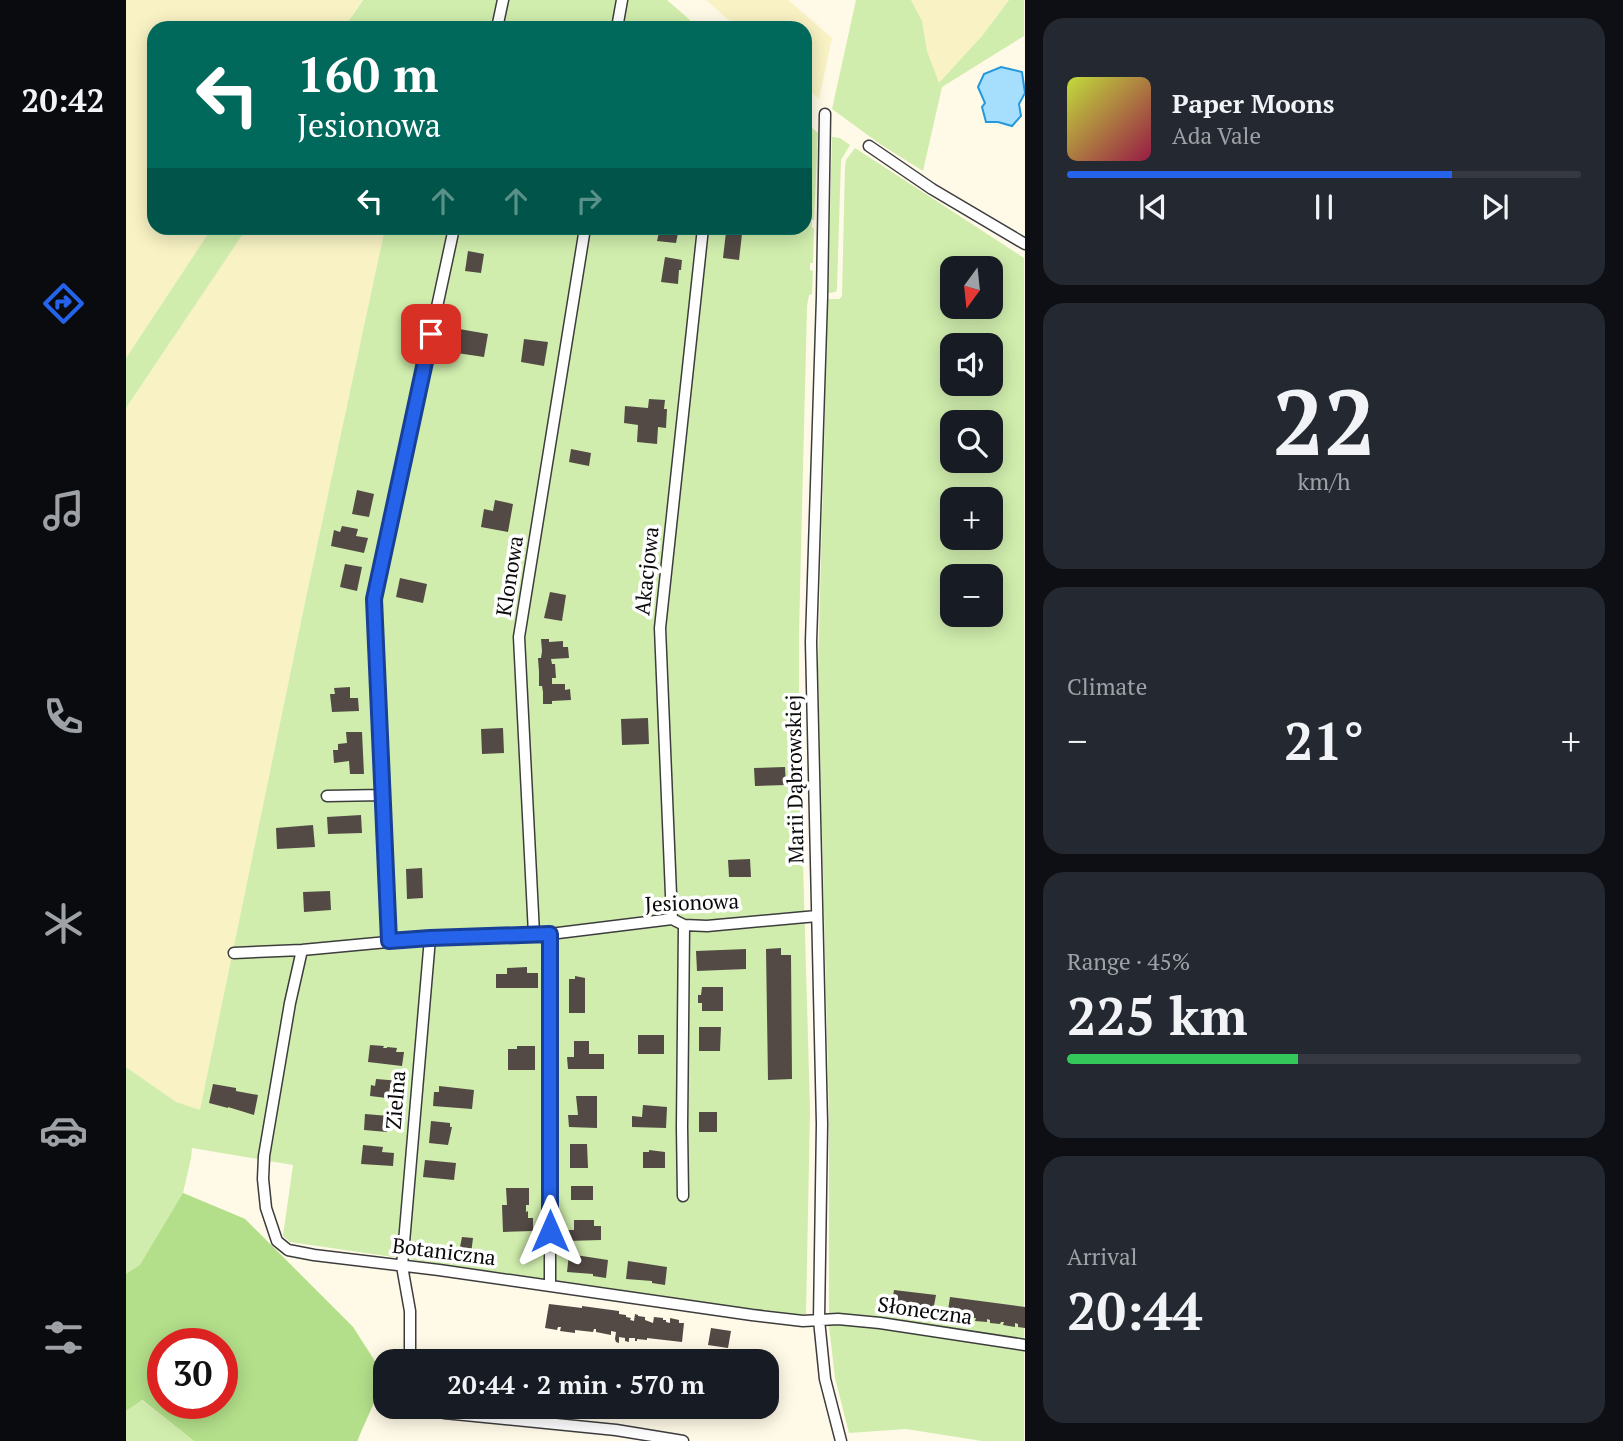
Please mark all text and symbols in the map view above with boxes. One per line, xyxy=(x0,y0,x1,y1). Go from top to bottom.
text: 160 m xyxy=(297,41,439,106)
icon: left xyxy=(182,49,273,140)
text: 20:42 xyxy=(21,79,105,121)
text: Paper Moons xyxy=(1172,86,1335,120)
text: Jesionowa xyxy=(297,104,441,146)
text: Ada Vale xyxy=(1172,120,1261,151)
icon: left xyxy=(351,182,389,220)
icon: ahead xyxy=(424,182,462,220)
icon: ahead xyxy=(497,182,535,220)
icon: right xyxy=(570,182,608,220)
icon: previous xyxy=(1134,188,1172,226)
icon: pause xyxy=(1305,188,1343,226)
icon: next xyxy=(1476,188,1514,226)
north arrow xyxy=(940,256,1003,318)
map controls xyxy=(940,256,1003,627)
icon: directions xyxy=(39,279,88,328)
pin xyxy=(401,304,461,364)
icon: arrive xyxy=(412,315,450,353)
button: sound xyxy=(940,333,1003,396)
text: 22 xyxy=(1273,360,1375,481)
button: search xyxy=(940,410,1003,473)
text: km/h xyxy=(1297,466,1351,497)
icon: music xyxy=(39,486,88,535)
button: + xyxy=(940,487,1003,550)
street label: Akacjowa xyxy=(627,525,665,617)
street label: Klonowa xyxy=(489,533,529,618)
button: − xyxy=(940,564,1003,627)
text: Climate xyxy=(1067,671,1147,702)
icon: phone xyxy=(39,692,88,741)
street label: Marii Dąbrowskiej xyxy=(779,694,809,864)
text: 21° xyxy=(1284,706,1364,775)
text: − xyxy=(1067,716,1087,766)
text: + xyxy=(1561,716,1581,766)
street label: Jesionowa xyxy=(644,886,740,918)
icon: climate xyxy=(39,899,88,948)
text: Range · 45% xyxy=(1067,946,1190,977)
text: 225 km xyxy=(1067,981,1248,1050)
street label: Zielna xyxy=(378,1069,412,1131)
icon: car xyxy=(39,1106,88,1155)
position arrow xyxy=(513,1194,587,1268)
street label: Botaniczna xyxy=(391,1231,498,1271)
text: Arrival xyxy=(1067,1241,1138,1272)
text: 20:44 xyxy=(1067,1276,1202,1345)
street label: Słoneczna xyxy=(876,1290,975,1331)
icon: filters xyxy=(39,1313,88,1362)
speed limit sign: 30 xyxy=(147,1328,238,1419)
text: 20:44 · 2 min · 570 m xyxy=(447,1367,705,1401)

